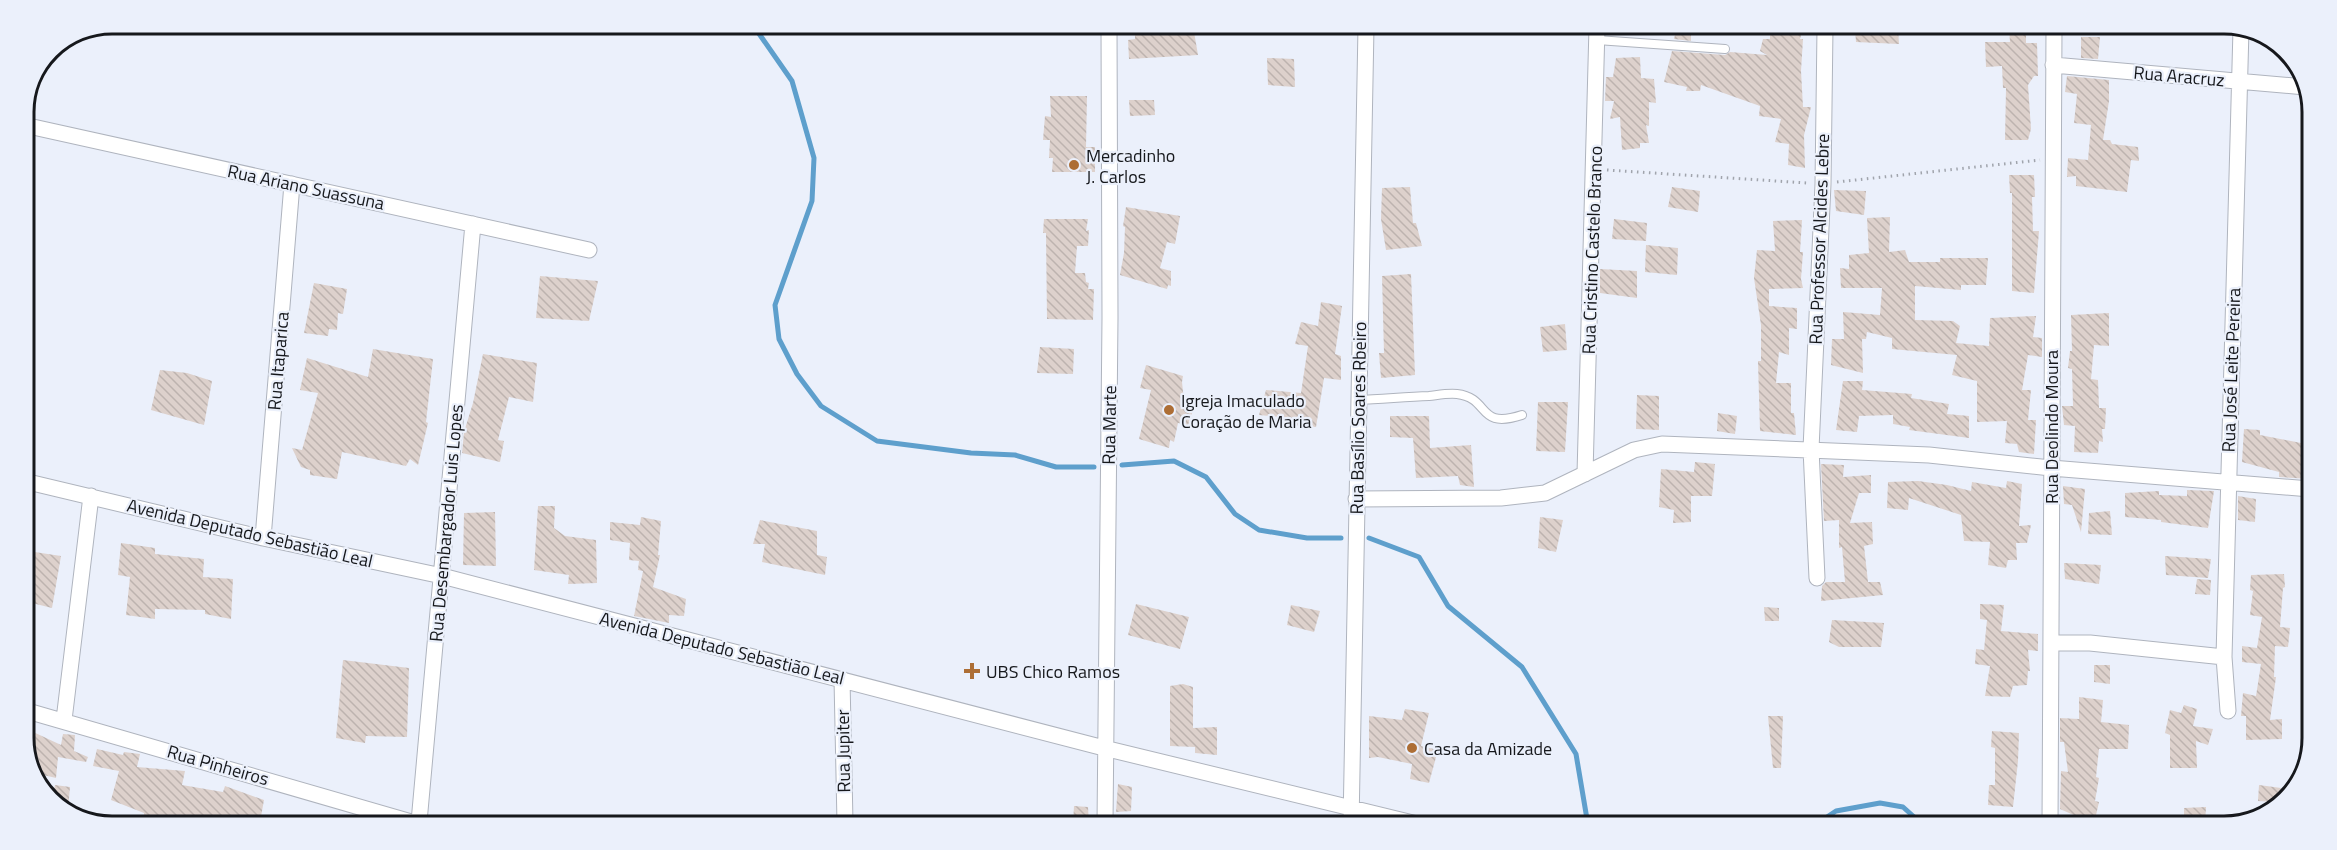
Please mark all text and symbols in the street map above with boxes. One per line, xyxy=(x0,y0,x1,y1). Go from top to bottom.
street label: Rua Aracruz xyxy=(2132,59,2226,93)
street label: Rua Professor Alcides Lebre xyxy=(1802,133,1836,345)
place label: Mercadinho J. Carlos xyxy=(1086,142,1175,190)
street label: Rua Cristino Castelo Branco xyxy=(1575,145,1609,355)
street label: Rua Ariano Suassuna xyxy=(225,157,387,217)
marker: Mercadinho J. Carlos xyxy=(1067,158,1081,172)
street label: Rua José Leite Pereira xyxy=(2215,287,2247,453)
street label: Rua Itaparica xyxy=(260,311,296,411)
street label: Rua Basílio Soares Rbeiro xyxy=(1343,321,1373,515)
street label: Rua Deolindo Moura xyxy=(2038,350,2065,504)
street label: Rua Marte xyxy=(1095,385,1123,465)
place label: Igreja Imaculado Coração de Maria xyxy=(1181,387,1312,435)
street label: Rua Desembargador Luis Lopes xyxy=(422,403,470,643)
marker: Igreja Imaculado Coração de Maria xyxy=(1162,403,1176,417)
street label: Avenida Deputado Sebastião Leal xyxy=(124,492,376,574)
street label: Avenida Deputado Sebastião Leal xyxy=(597,604,847,692)
place label: UBS Chico Ramos xyxy=(986,658,1120,685)
marker: UBS Chico Ramos xyxy=(963,662,981,680)
street label: Rua Jupiter xyxy=(829,709,857,793)
place label: Casa da Amizade xyxy=(1424,735,1552,762)
street label: Rua Pinheiros xyxy=(164,738,272,792)
marker: Casa da Amizade xyxy=(1405,741,1419,755)

